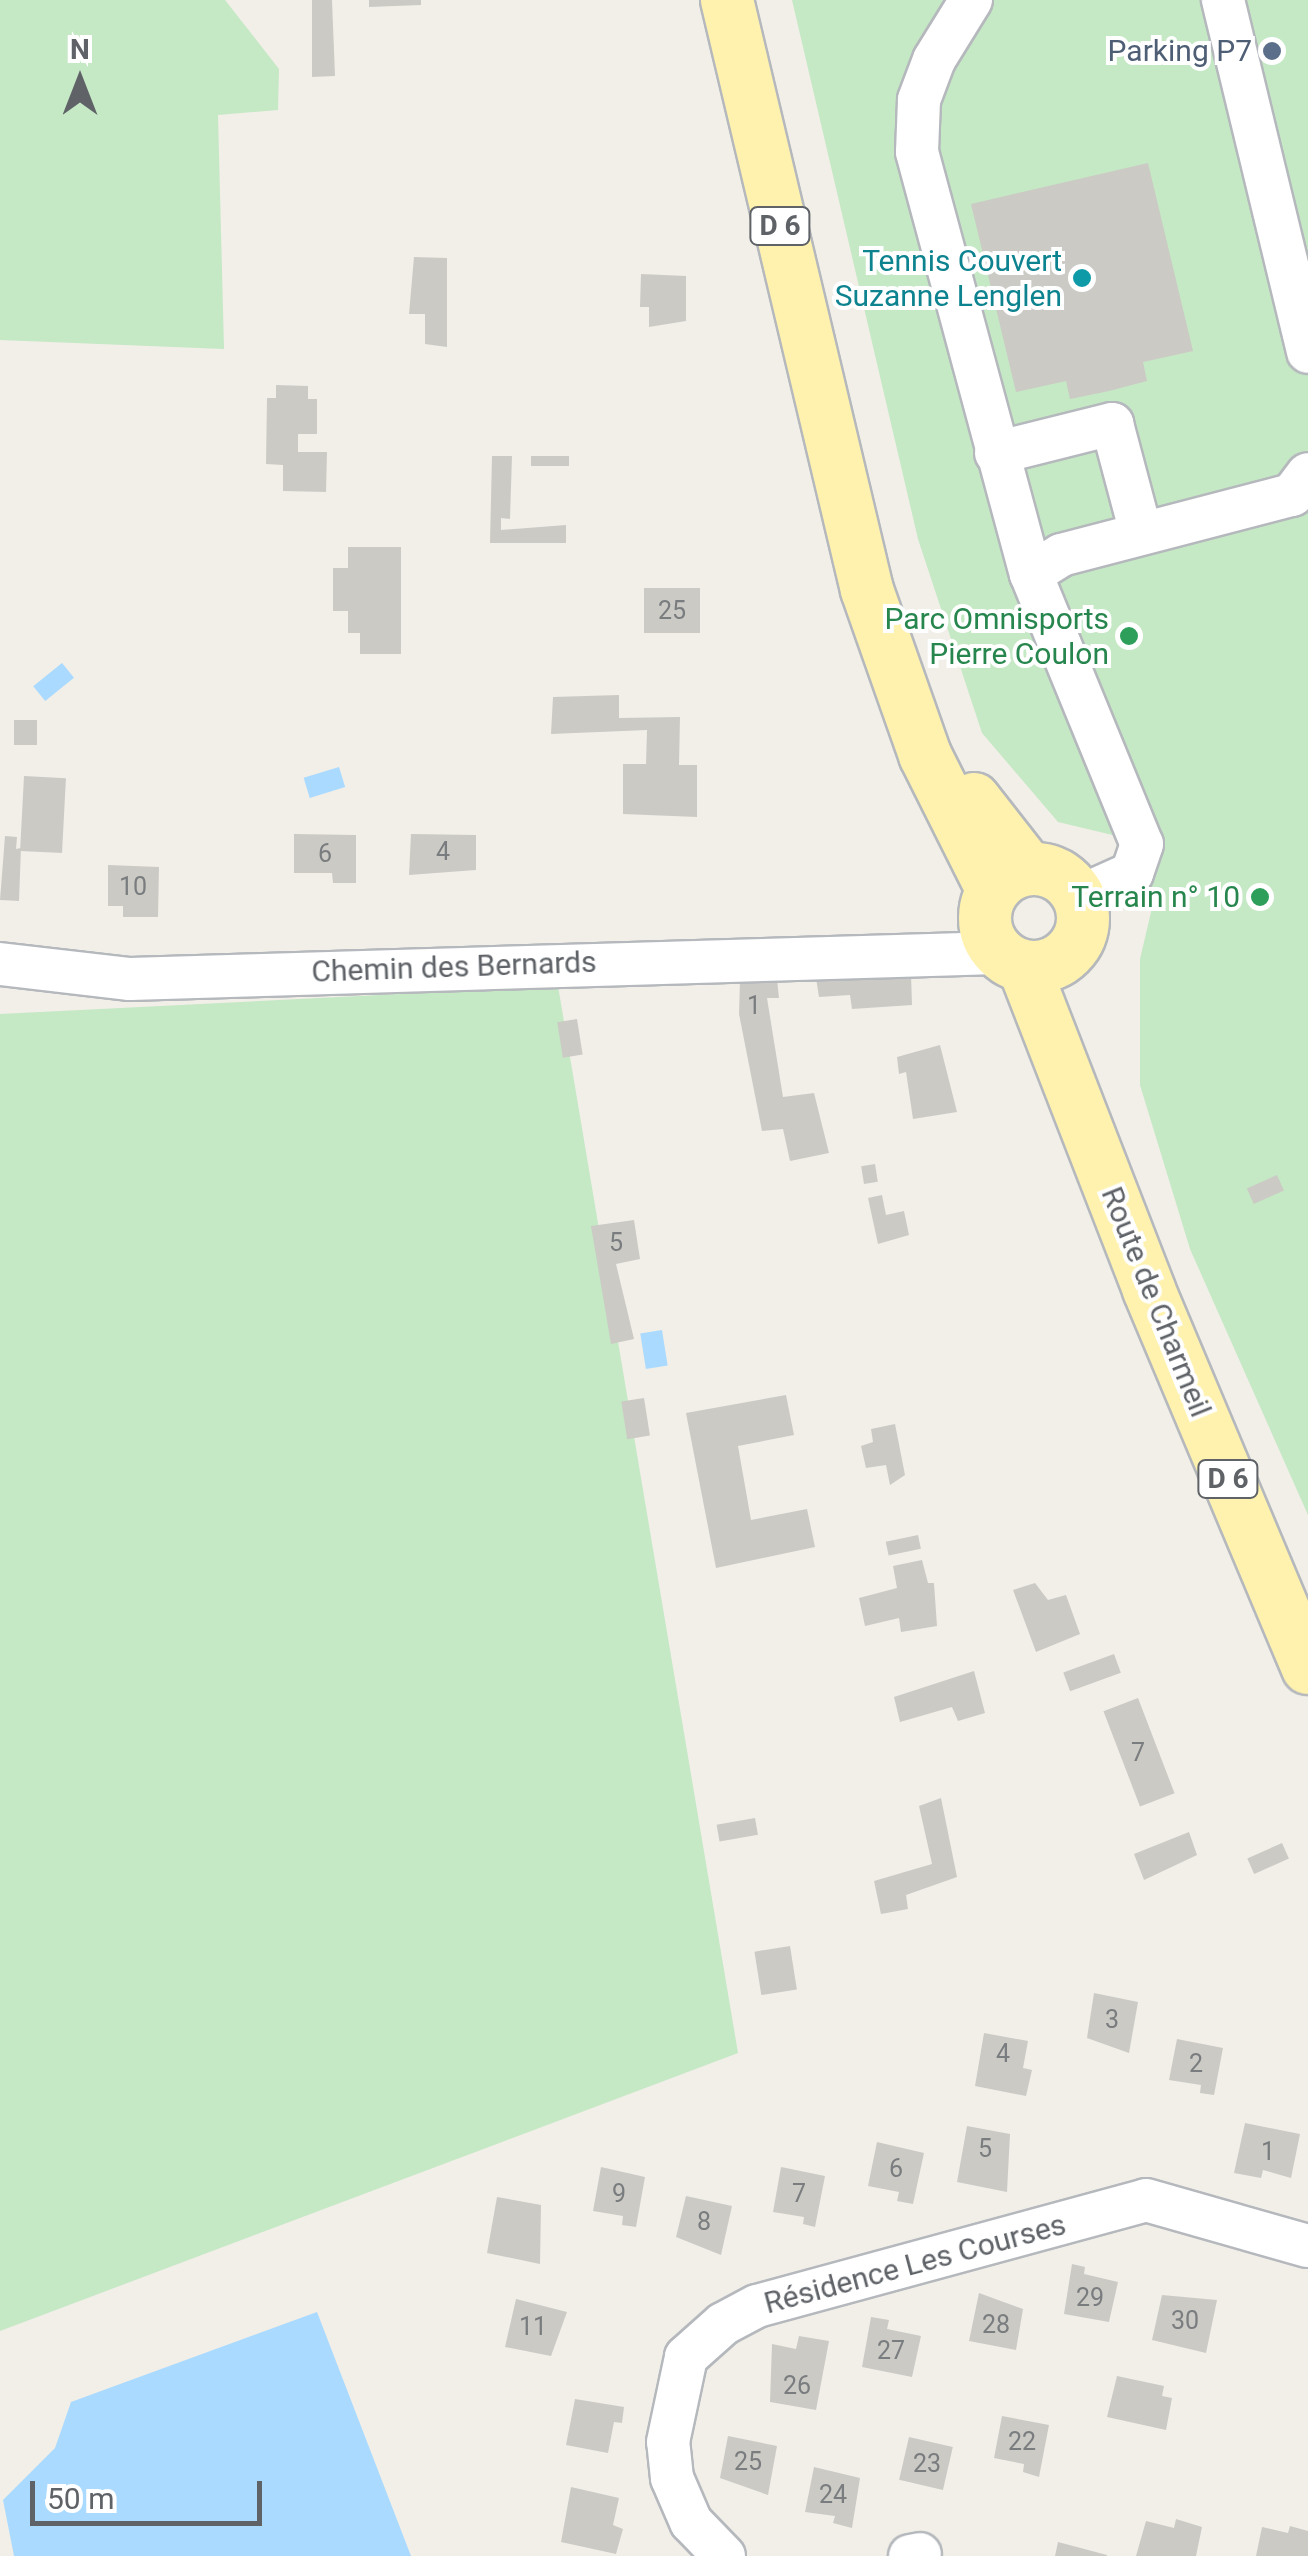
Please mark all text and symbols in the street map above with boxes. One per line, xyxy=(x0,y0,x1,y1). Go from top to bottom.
north arrow xyxy=(30,30,130,130)
text: N xyxy=(70,33,90,66)
place label: Parking P7 xyxy=(1108,33,1252,69)
marker: Parking P7 xyxy=(1261,40,1283,62)
road number: D 6 xyxy=(748,203,812,249)
place label: Tennis Couvert Suzanne Lenglen xyxy=(835,243,1062,314)
marker: Tennis Couvert Suzanne Lenglen xyxy=(1071,267,1093,289)
house number: 25 xyxy=(658,596,686,626)
place label: Parc Omnisports Pierre Coulon xyxy=(884,601,1109,672)
marker: Parc Omnisports Pierre Coulon xyxy=(1118,625,1140,647)
house number: 4 xyxy=(436,837,450,867)
house number: 6 xyxy=(318,839,332,869)
house number: 10 xyxy=(119,872,147,902)
place label: Terrain n° 10 xyxy=(1071,879,1240,915)
marker: Terrain n° 10 xyxy=(1249,886,1271,908)
street label: Chemin des Bernards xyxy=(311,944,597,990)
house number: 1 xyxy=(747,991,761,1021)
street label: Route de Charmeil xyxy=(1093,1182,1219,1422)
house number: 5 xyxy=(609,1228,623,1258)
road number: D 6 xyxy=(1196,1456,1260,1502)
house number: 7 xyxy=(1131,1738,1145,1768)
house number: 3 xyxy=(1105,2005,1119,2035)
house number: 4 xyxy=(996,2039,1010,2069)
house number: 2 xyxy=(1189,2049,1203,2079)
house number: 5 xyxy=(978,2134,992,2164)
house number: 1 xyxy=(1261,2137,1275,2167)
house number: 6 xyxy=(889,2154,903,2184)
house number: 9 xyxy=(612,2179,626,2209)
house number: 7 xyxy=(792,2179,806,2209)
street label: Résidence Les Courses xyxy=(760,2206,1070,2322)
house number: 8 xyxy=(697,2207,711,2237)
house number: 29 xyxy=(1076,2283,1104,2313)
house number: 30 xyxy=(1171,2306,1199,2336)
house number: 28 xyxy=(982,2310,1010,2340)
house number: 11 xyxy=(519,2312,547,2342)
house number: 27 xyxy=(877,2336,905,2366)
house number: 26 xyxy=(783,2371,811,2401)
house number: 22 xyxy=(1008,2427,1036,2457)
house number: 25 xyxy=(734,2447,762,2477)
house number: 23 xyxy=(913,2449,941,2479)
scale bar xyxy=(35,2461,268,2523)
house number: 24 xyxy=(819,2480,847,2510)
text: 50 m xyxy=(47,2481,114,2516)

